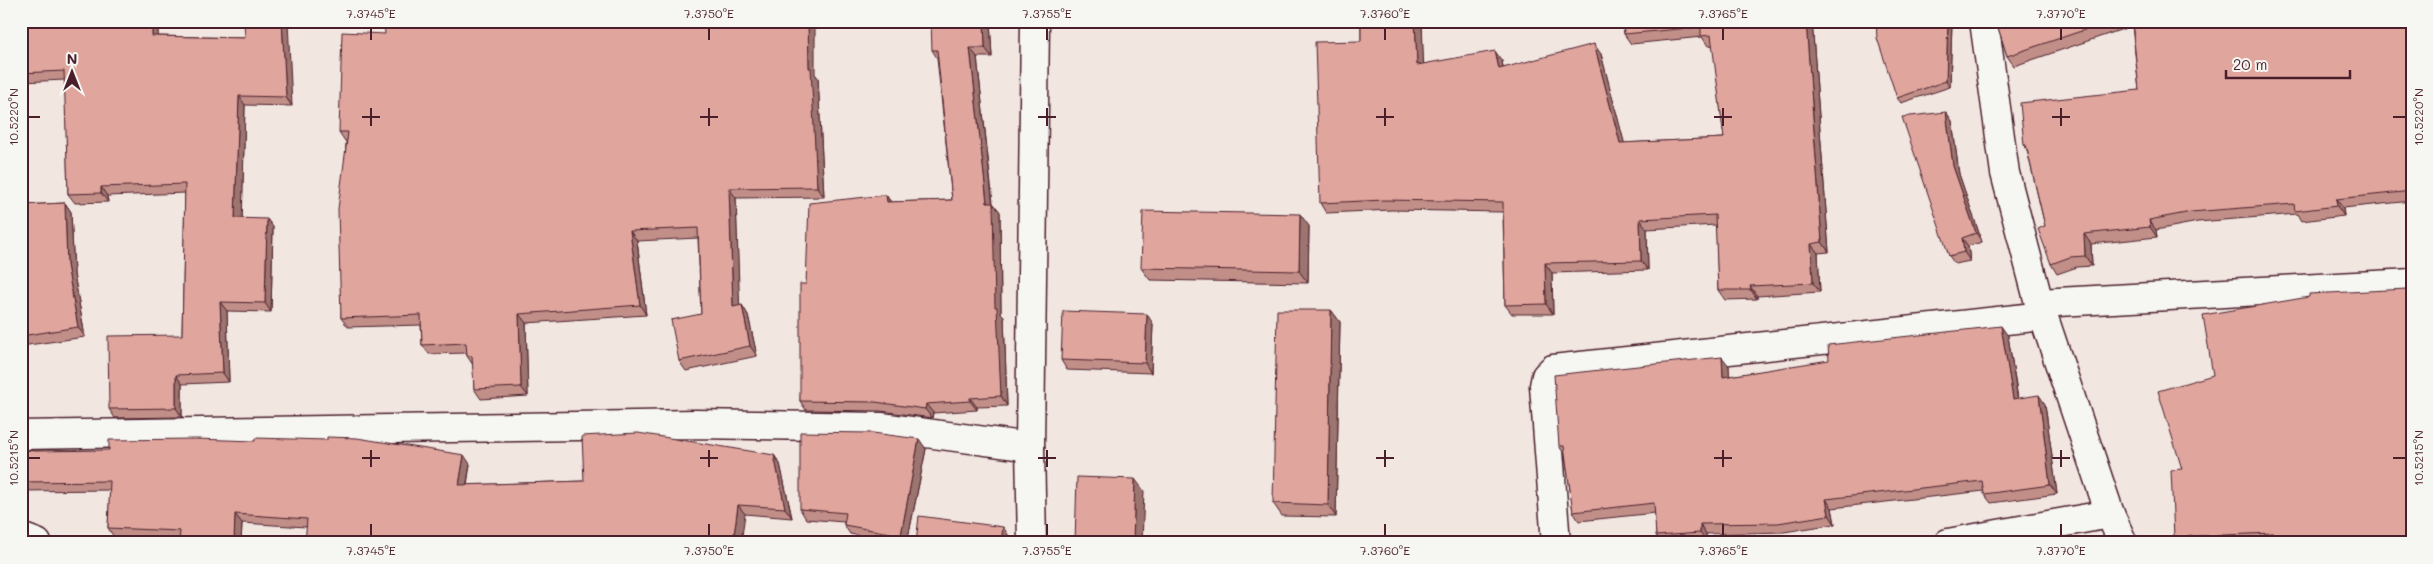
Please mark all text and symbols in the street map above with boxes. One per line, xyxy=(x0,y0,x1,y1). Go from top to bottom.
text: 7.3745°E xyxy=(346,5,396,21)
text: 7.3750°E xyxy=(684,5,734,21)
text: 7.3755°E xyxy=(1022,5,1072,21)
text: 7.3760°E xyxy=(1360,5,1410,21)
text: 7.3765°E xyxy=(1698,5,1748,21)
text: 7.3770°E xyxy=(2036,5,2086,21)
north arrow xyxy=(48,48,98,98)
scale bar xyxy=(2226,48,2349,80)
text: N xyxy=(67,49,77,68)
text: 20 m xyxy=(2233,54,2267,74)
text: 10.5220°N xyxy=(5,88,21,146)
text: 10.5220°N xyxy=(2410,88,2426,146)
text: 10.5215°N xyxy=(5,430,21,486)
text: 10.5215°N xyxy=(2410,430,2426,486)
text: 7.3745°E xyxy=(346,542,396,558)
text: 7.3750°E xyxy=(684,542,734,558)
text: 7.3755°E xyxy=(1022,542,1072,558)
text: 7.3760°E xyxy=(1360,542,1410,558)
text: 7.3765°E xyxy=(1698,542,1748,558)
text: 7.3770°E xyxy=(2036,542,2086,558)

